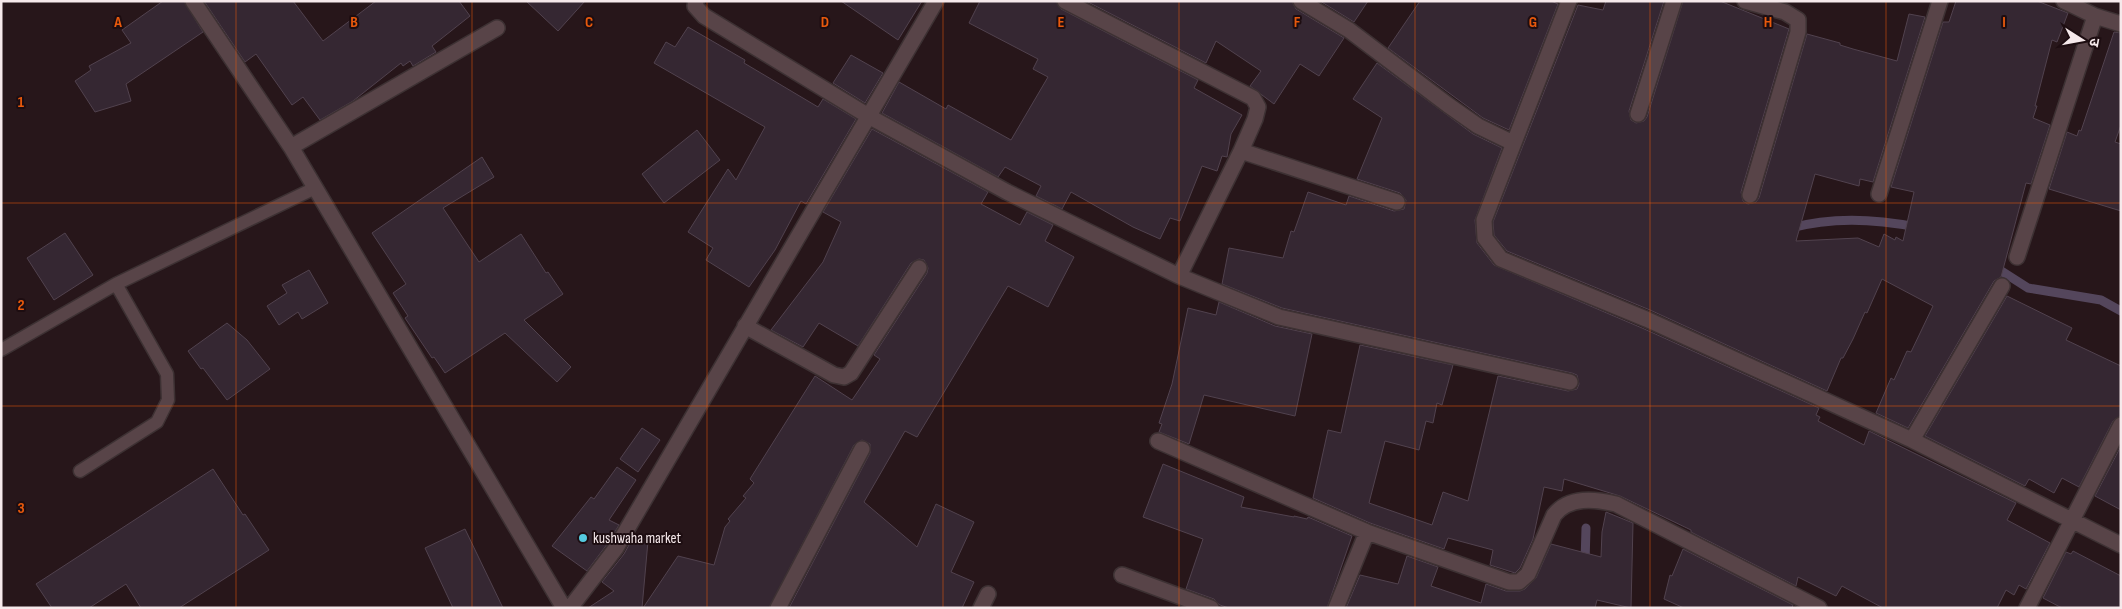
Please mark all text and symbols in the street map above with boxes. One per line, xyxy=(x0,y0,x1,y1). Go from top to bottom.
text: A xyxy=(113,13,122,32)
text: B xyxy=(350,13,358,32)
text: C xyxy=(585,13,593,32)
text: D xyxy=(821,13,829,32)
text: E xyxy=(1058,13,1065,32)
text: F xyxy=(1294,13,1301,32)
text: G xyxy=(1529,13,1537,32)
text: H xyxy=(1764,13,1772,32)
text: I xyxy=(2002,13,2006,32)
north arrow xyxy=(2057,15,2107,65)
text: उ xyxy=(2085,37,2103,49)
text: 1 xyxy=(18,93,25,112)
text: 2 xyxy=(17,296,25,315)
text: 3 xyxy=(17,499,25,518)
place label: kushwaha market xyxy=(593,529,682,548)
marker: kushwaha market xyxy=(577,532,589,544)

